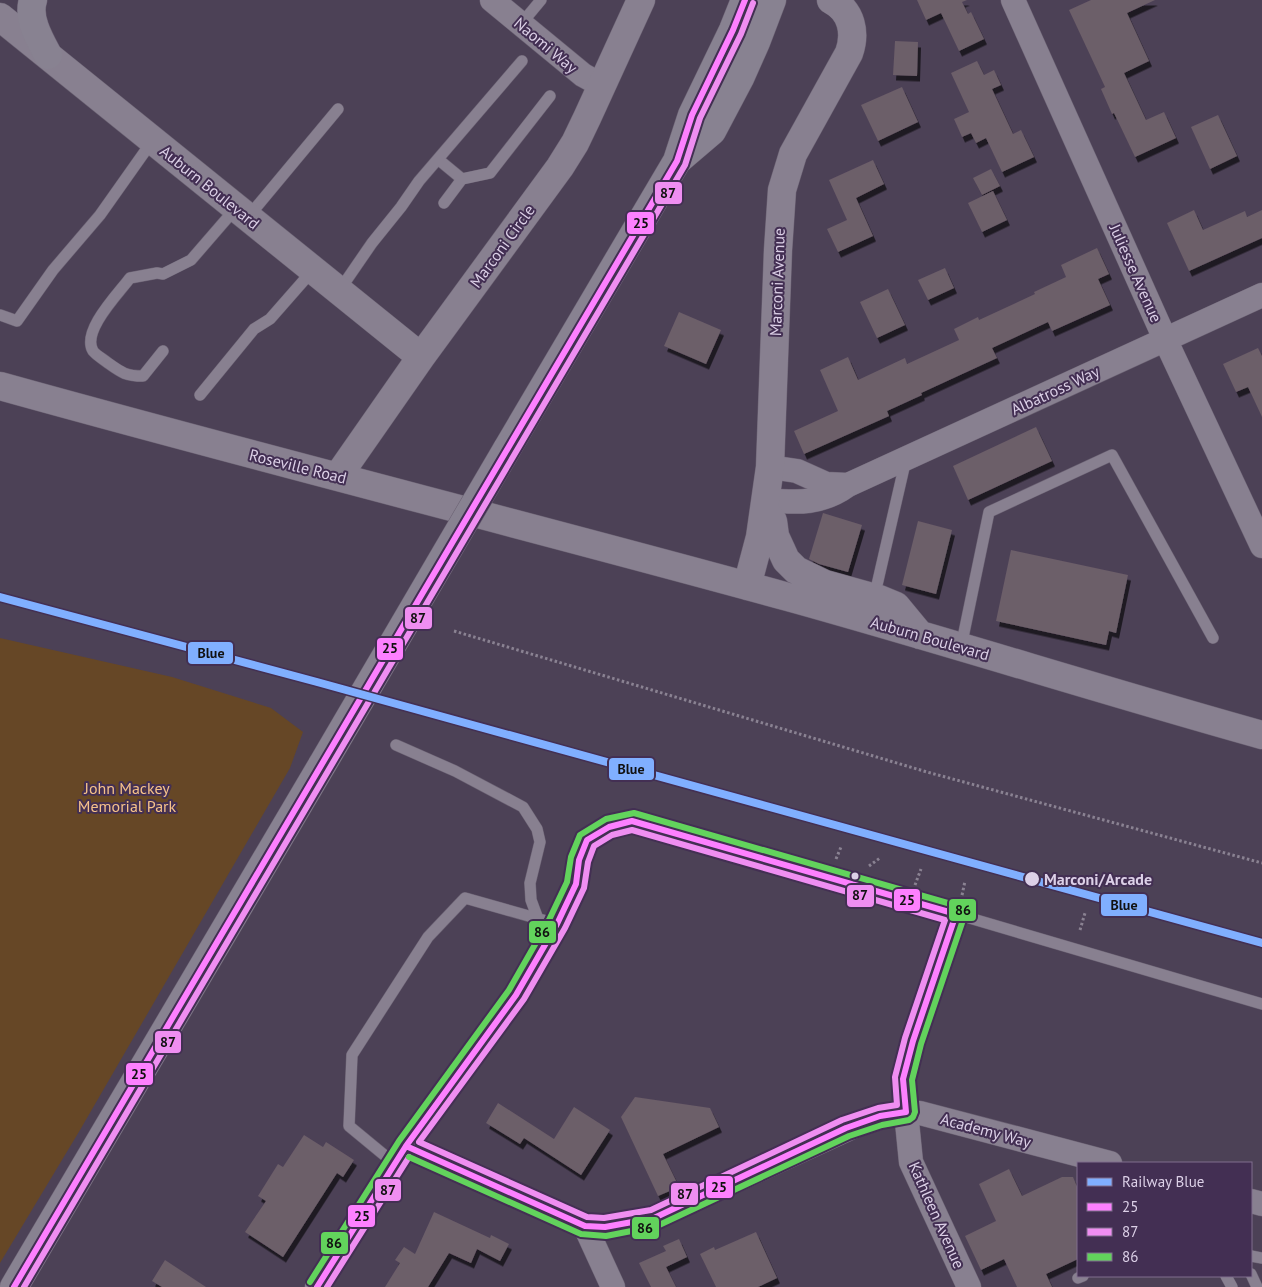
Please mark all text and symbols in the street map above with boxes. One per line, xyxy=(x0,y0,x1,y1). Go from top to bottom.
street label: Naomi Way xyxy=(510,13,582,78)
street label: Auburn Boulevard xyxy=(156,141,264,233)
line badge: 87 xyxy=(654,181,683,205)
text: 87 xyxy=(660,184,676,202)
street label: Marconi Circle xyxy=(465,201,539,291)
line badge: 25 xyxy=(626,211,655,235)
text: 25 xyxy=(633,214,649,232)
street label: Juliesse Avenue xyxy=(1105,220,1167,325)
street label: Marconi Avenue xyxy=(765,228,789,336)
street label: Albatross Way xyxy=(1008,361,1103,419)
street label: Roseville Road xyxy=(247,444,349,488)
line badge: 87 xyxy=(404,606,433,630)
text: 87 xyxy=(410,609,426,627)
street label: Auburn Boulevard xyxy=(868,612,992,664)
line badge: 25 xyxy=(376,637,404,661)
text: 25 xyxy=(382,639,398,657)
line badge: Blue xyxy=(187,641,234,665)
text: Blue xyxy=(197,644,225,662)
line badge: Blue xyxy=(608,757,655,781)
text: Blue xyxy=(617,760,645,778)
park label: John Mackey Memorial Park xyxy=(78,778,177,816)
place label: Marconi/Arcade xyxy=(1044,869,1152,889)
marker: Marconi/Arcade xyxy=(1023,870,1041,888)
unlabelled marker xyxy=(850,871,860,881)
line badge: 87 xyxy=(846,884,875,908)
text: 87 xyxy=(852,886,868,904)
line badge: 25 xyxy=(893,888,921,912)
text: 25 xyxy=(899,891,915,909)
line badge: Blue xyxy=(1100,893,1148,917)
text: Blue xyxy=(1110,896,1138,914)
line badge: 86 xyxy=(948,898,977,922)
text: 86 xyxy=(955,901,971,919)
line badge: 86 xyxy=(528,920,557,944)
text: 86 xyxy=(534,923,550,941)
line badge: 87 xyxy=(154,1030,182,1054)
text: 87 xyxy=(160,1033,176,1051)
line badge: 25 xyxy=(125,1062,154,1086)
text: 25 xyxy=(131,1065,147,1083)
street label: Academy Way xyxy=(939,1108,1034,1152)
street label: Kathleen Avenue xyxy=(905,1159,969,1271)
legend xyxy=(1077,1162,1252,1277)
text: Railway Blue xyxy=(1122,1172,1204,1191)
line badge: 25 xyxy=(705,1175,734,1199)
line badge: 87 xyxy=(374,1178,402,1202)
text: 25 xyxy=(711,1178,727,1196)
text: 87 xyxy=(380,1181,396,1199)
line badge: 87 xyxy=(670,1182,699,1206)
text: 87 xyxy=(677,1185,693,1203)
text: 25 xyxy=(1122,1197,1138,1216)
line badge: 25 xyxy=(347,1204,376,1228)
text: 25 xyxy=(354,1207,370,1225)
line badge: 86 xyxy=(631,1216,660,1240)
text: 86 xyxy=(637,1219,653,1237)
text: 87 xyxy=(1122,1222,1138,1241)
line badge: 86 xyxy=(320,1231,349,1255)
text: 86 xyxy=(326,1234,342,1252)
text: 86 xyxy=(1122,1247,1138,1266)

